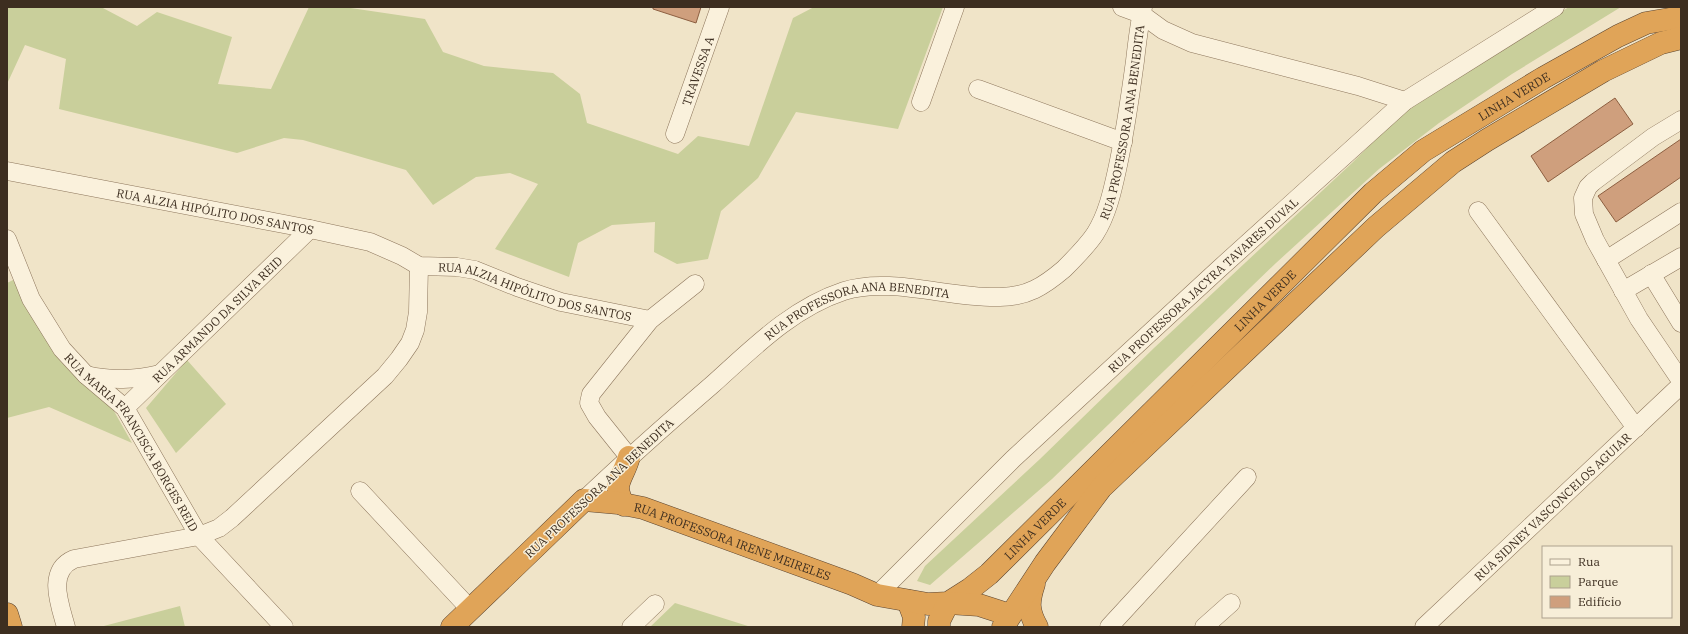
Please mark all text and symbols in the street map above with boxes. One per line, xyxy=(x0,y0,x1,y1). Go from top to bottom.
street label: RUA PROFESSORA ANA BENEDITA xyxy=(1096,23,1147,222)
street label: TRAVESSA A xyxy=(678,33,717,108)
street label: LINHA VERDE xyxy=(1475,68,1552,123)
street label: RUA ALZIA HIPÓLITO DOS SANTOS xyxy=(115,185,315,237)
street label: RUA PROFESSORA JACYRA TAVARES DUVAL xyxy=(1105,194,1301,375)
street label: RUA ARMANDO DA SILVA REID xyxy=(149,253,285,385)
street label: RUA ALZIA HIPÓLITO DOS SANTOS xyxy=(438,259,633,324)
street label: LINHA VERDE xyxy=(1231,267,1299,334)
street label: RUA PROFESSORA ANA BENEDITA xyxy=(761,278,952,343)
street label: RUA MARIA FRANCISCA BORGES REID xyxy=(62,350,202,534)
street label: RUA PROFESSORA ANA BENEDITA xyxy=(522,415,677,561)
street label: RUA SIDNEY VASCONCELOS AGUIAR xyxy=(1471,429,1634,584)
street label: LINHA VERDE xyxy=(1001,495,1069,563)
street label: RUA PROFESSORA IRENE MEIRELES xyxy=(633,499,833,583)
legend xyxy=(1542,546,1672,618)
text: Rua xyxy=(1578,554,1600,569)
text: Parque xyxy=(1578,574,1618,589)
text: Edifício xyxy=(1578,594,1622,609)

